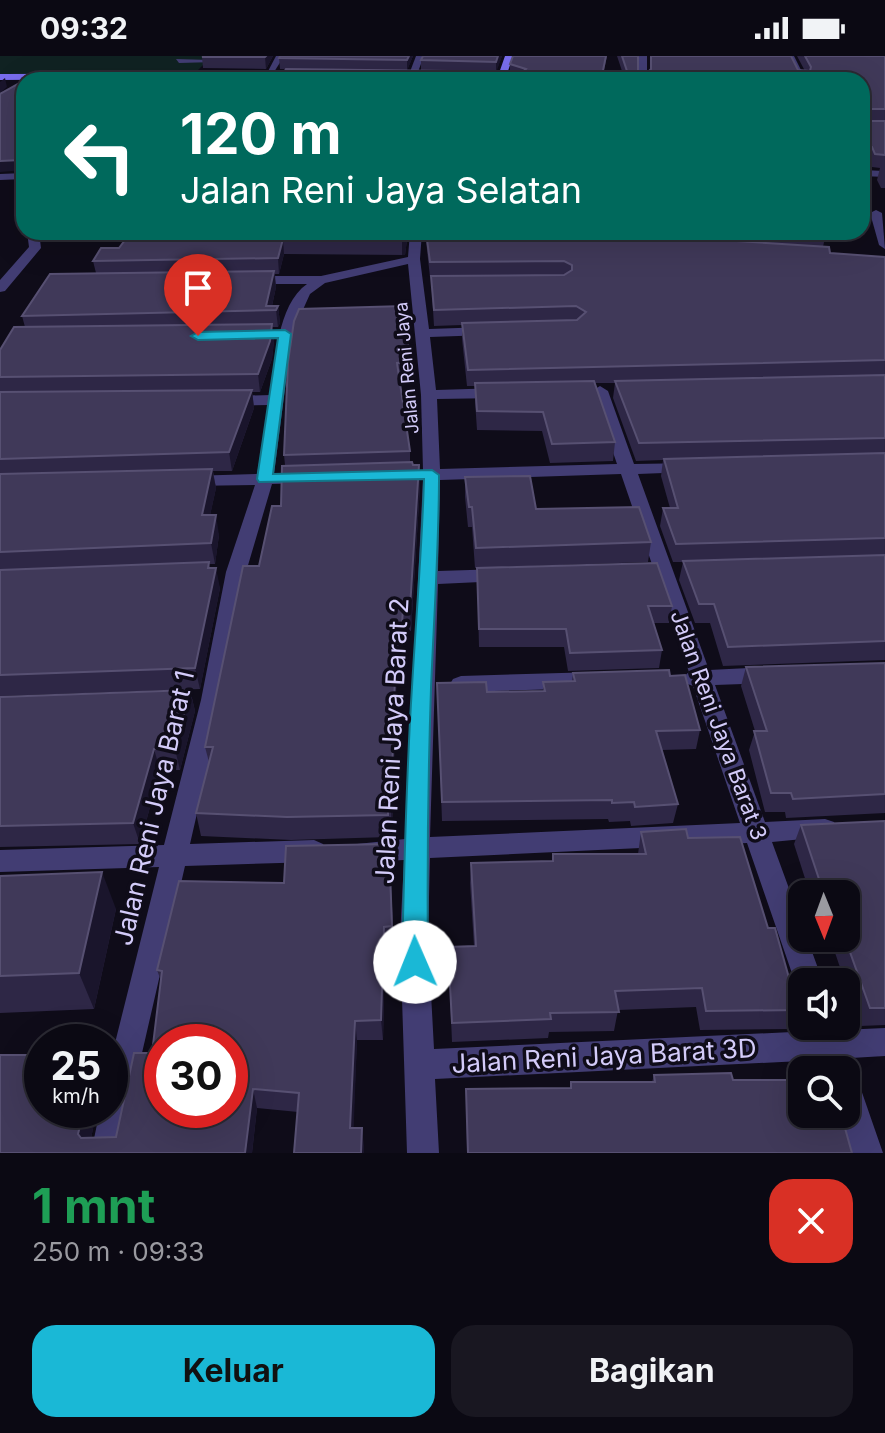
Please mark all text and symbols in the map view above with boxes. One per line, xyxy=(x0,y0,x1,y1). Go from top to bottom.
text: 09:32 xyxy=(40,10,128,46)
text: 120 m xyxy=(180,100,342,168)
icon: left xyxy=(48,104,152,208)
text: Jalan Reni Jaya Selatan xyxy=(180,168,582,212)
pin xyxy=(164,254,232,336)
icon: arrive xyxy=(176,266,220,310)
street label: Jalan Reni Jaya xyxy=(390,301,423,435)
street label: Jalan Reni Jaya Barat 2 xyxy=(369,597,414,885)
street label: Jalan Reni Jaya Barat 3 xyxy=(665,607,773,843)
street label: Jalan Reni Jaya Barat 1 xyxy=(107,667,200,948)
north arrow xyxy=(788,880,860,952)
map controls xyxy=(788,880,860,1128)
position arrow xyxy=(373,920,457,1004)
button: sound xyxy=(788,968,860,1040)
speed limit sign: 30 xyxy=(144,1024,248,1128)
street label: Jalan Reni Jaya Barat 3D xyxy=(451,1032,757,1079)
text: 25 xyxy=(51,1041,101,1090)
button: search xyxy=(788,1056,860,1128)
text: km/h xyxy=(52,1084,100,1108)
text: 1 mnt xyxy=(32,1176,155,1235)
button: close xyxy=(769,1179,853,1263)
text: 250 m · 09:33 xyxy=(32,1236,204,1267)
button: Keluar xyxy=(32,1325,435,1417)
button: Bagikan xyxy=(451,1325,853,1417)

